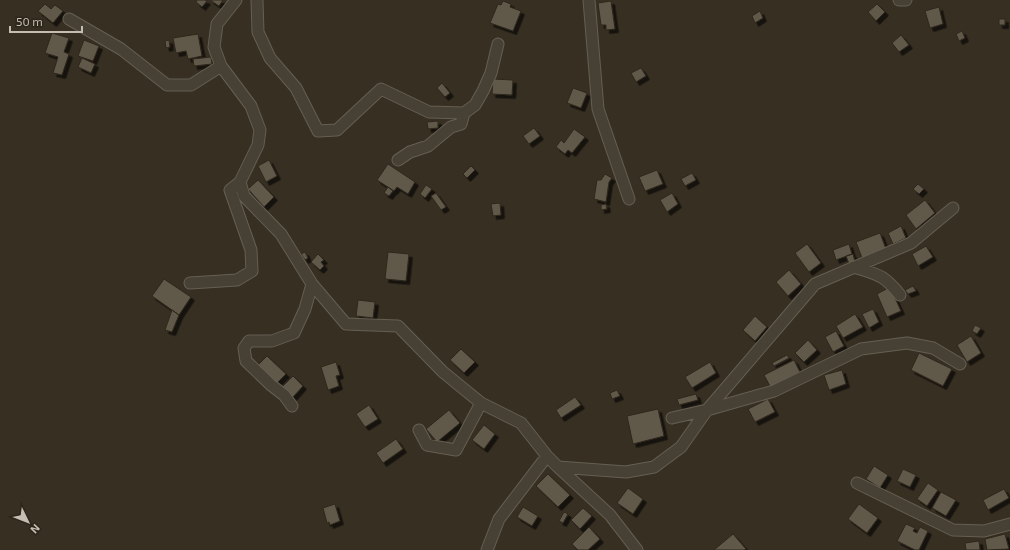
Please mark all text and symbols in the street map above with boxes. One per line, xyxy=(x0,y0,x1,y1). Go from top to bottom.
scale bar xyxy=(10,8,82,34)
text: 50 m xyxy=(16,14,43,28)
north arrow xyxy=(8,502,48,542)
text: N xyxy=(28,522,43,537)

